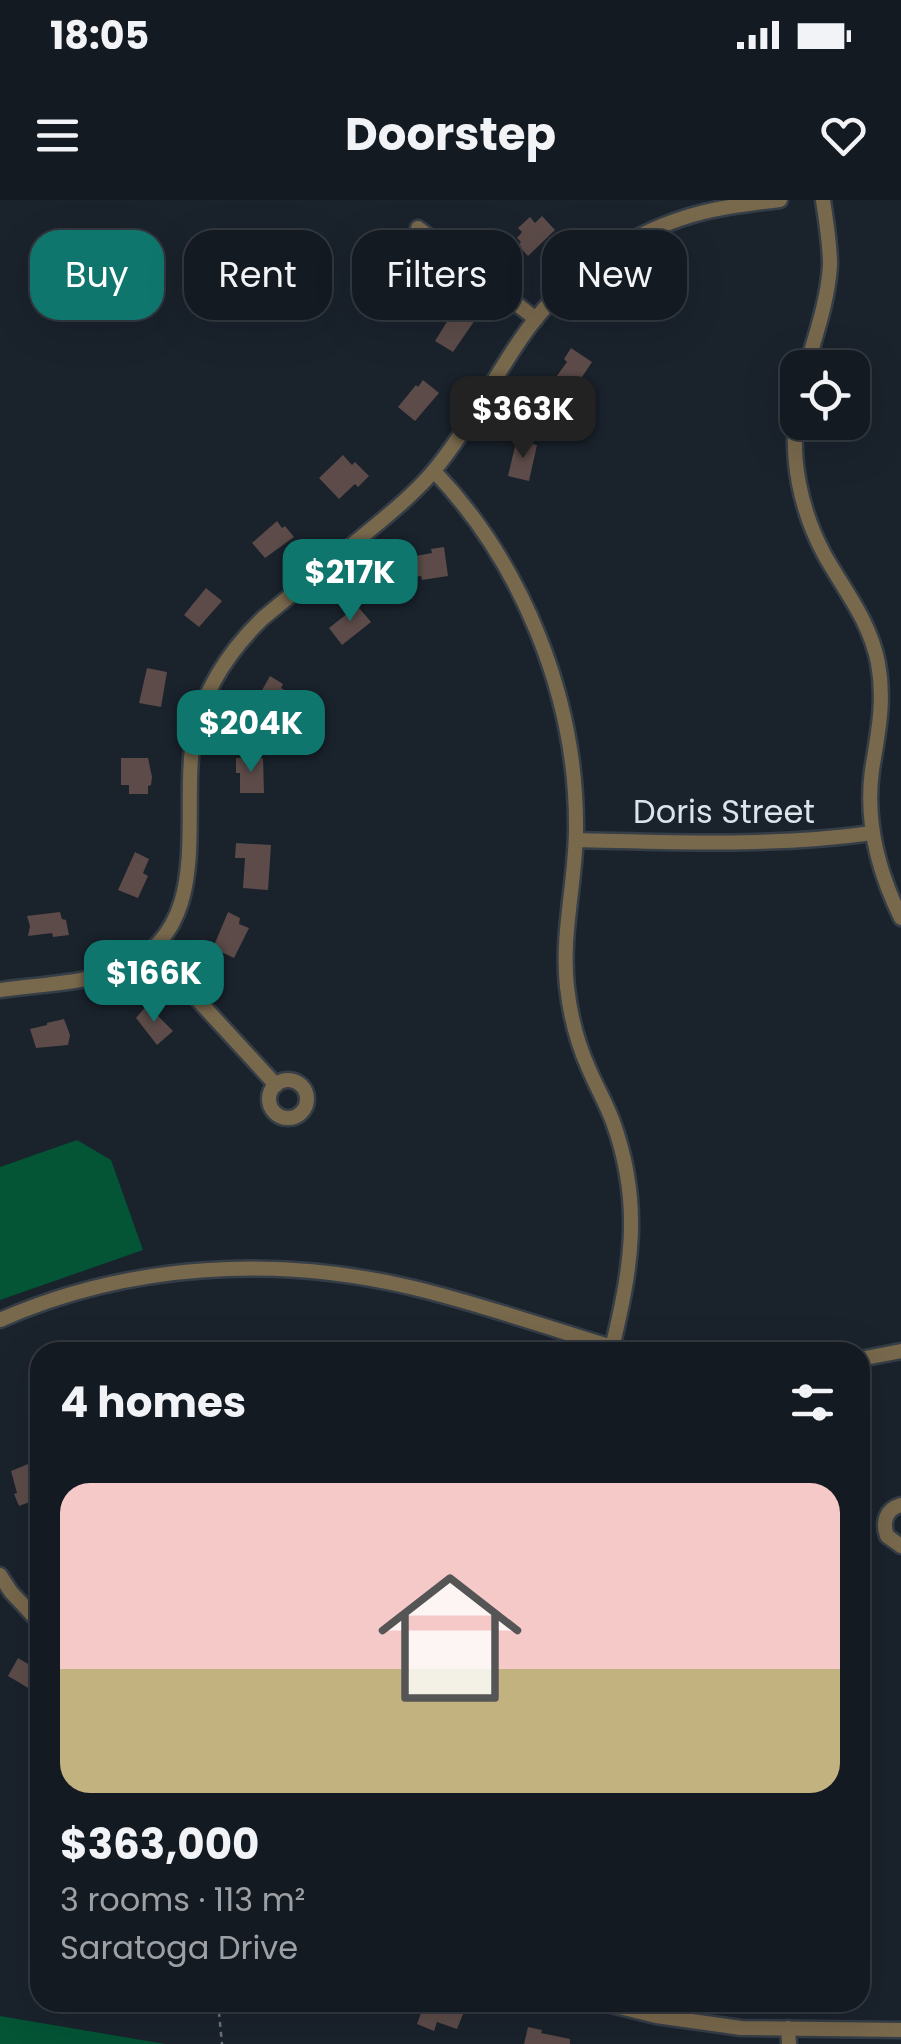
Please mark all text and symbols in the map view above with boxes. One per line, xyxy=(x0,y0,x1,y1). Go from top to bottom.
text: 18:05 xyxy=(50,9,149,62)
text: Doorstep xyxy=(345,103,556,166)
icon: menu xyxy=(30,108,85,163)
icon: heart xyxy=(816,108,871,163)
chip: Buy xyxy=(30,230,164,320)
chip: Rent xyxy=(184,230,332,320)
chip: Filters xyxy=(352,230,522,320)
chip: New xyxy=(542,230,687,320)
map controls xyxy=(780,350,870,440)
button: locate xyxy=(780,350,870,440)
pin: $363K xyxy=(453,376,593,461)
text: $363K xyxy=(472,386,574,431)
pin: $217K xyxy=(280,539,420,624)
text: $217K xyxy=(305,549,395,594)
pin: $204K xyxy=(181,690,321,775)
text: $204K xyxy=(199,700,303,745)
street label: Doris Street xyxy=(633,789,815,834)
pin: $166K xyxy=(84,940,224,1025)
text: $166K xyxy=(106,950,202,995)
text: 4 homes xyxy=(60,1373,246,1432)
icon: filters xyxy=(785,1375,840,1430)
icon: home xyxy=(360,1548,540,1728)
text: $363,000 xyxy=(60,1815,259,1874)
text: 3 rooms · 113 m² xyxy=(60,1877,305,1922)
text: Saratoga Drive xyxy=(60,1925,298,1970)

